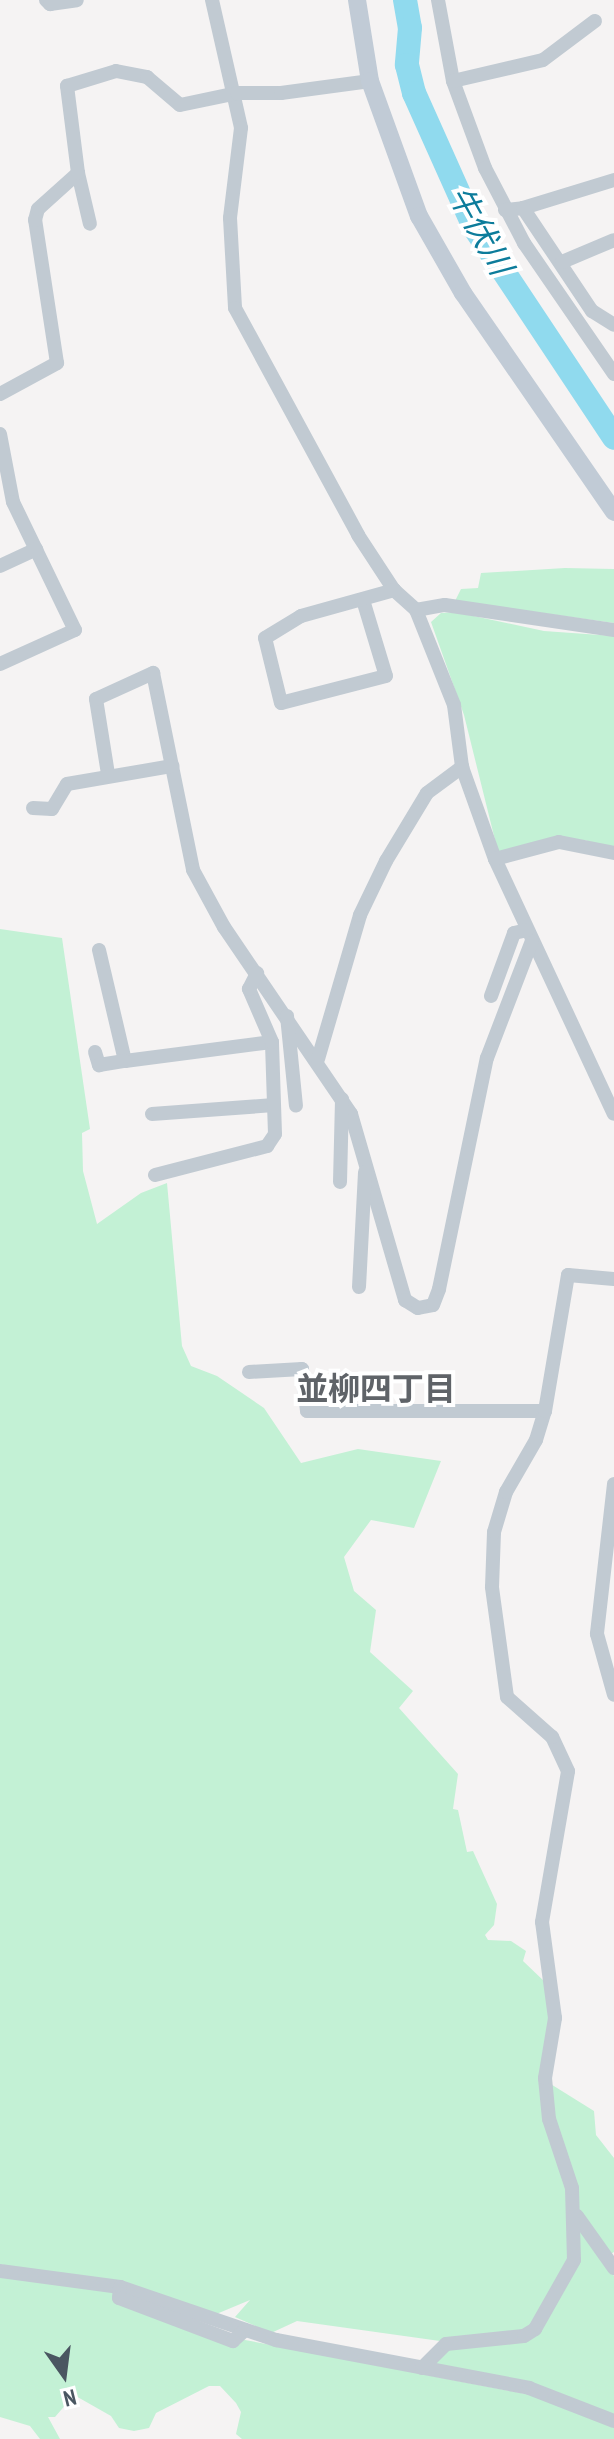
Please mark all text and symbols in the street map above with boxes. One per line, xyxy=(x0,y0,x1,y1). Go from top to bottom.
water label: 牛伏川 xyxy=(441,179,521,281)
district label: 並柳四丁目 xyxy=(296,1369,456,1407)
north arrow xyxy=(24,2335,104,2415)
text: N xyxy=(61,2383,79,2413)

